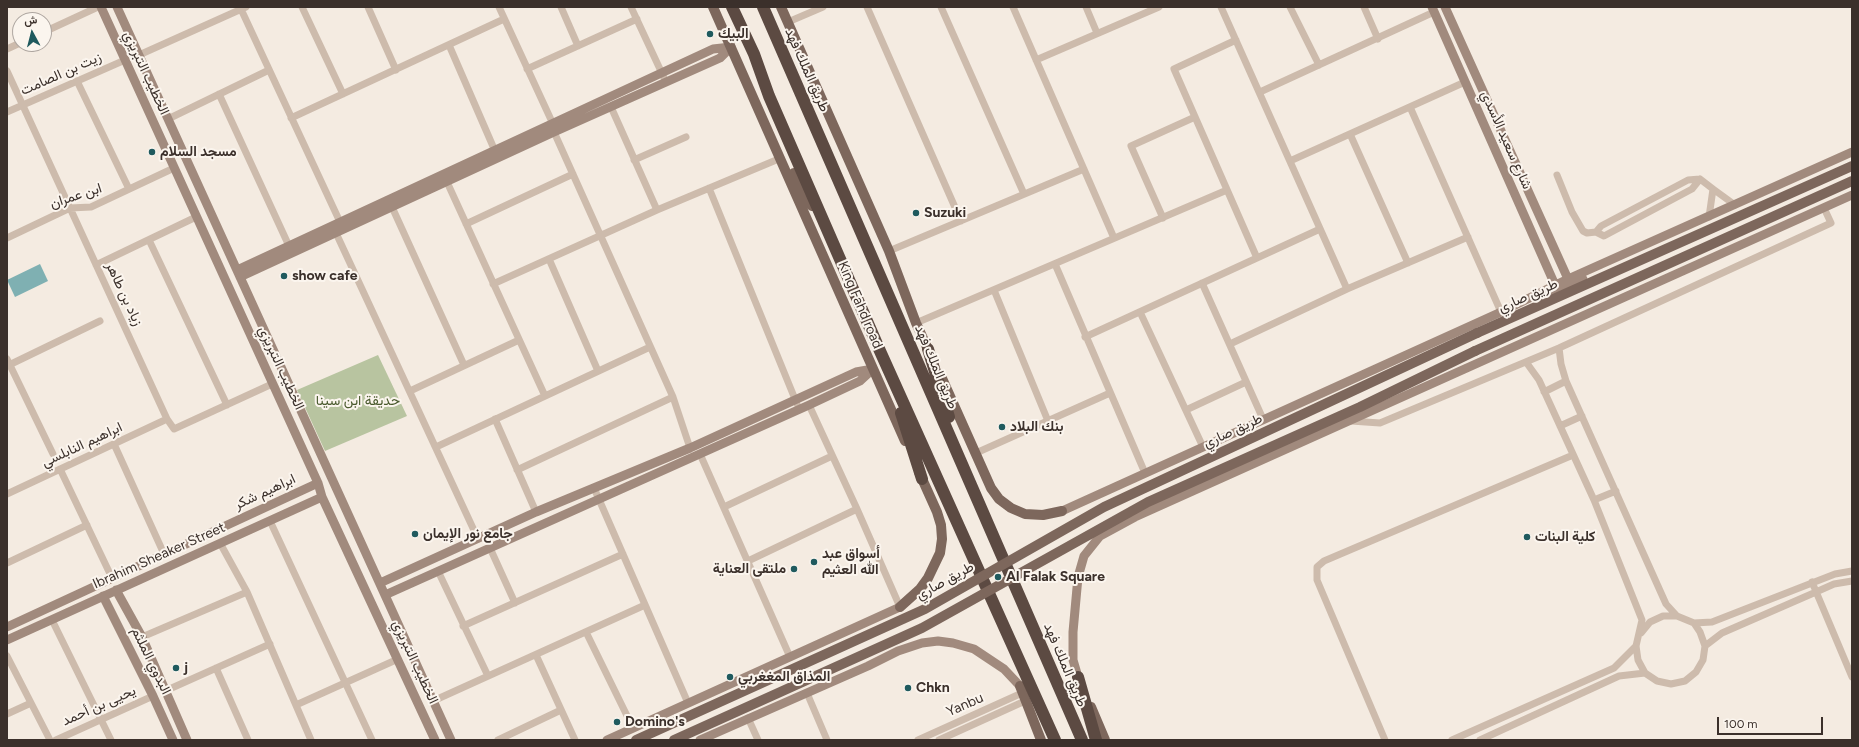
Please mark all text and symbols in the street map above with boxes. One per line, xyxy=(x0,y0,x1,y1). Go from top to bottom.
north arrow xyxy=(12,12,52,52)
text: ش xyxy=(23,13,38,28)
place label: البيك xyxy=(718,26,749,42)
street label: طريق الملك فهد xyxy=(781,26,833,114)
street label: الخطيب التبريزي xyxy=(119,28,173,118)
marker: البيك xyxy=(705,29,715,39)
street label: زيت بن الصامت xyxy=(18,49,104,99)
street label: شارع سعيد الأسدي xyxy=(1477,88,1535,192)
place label: مسجد السلام xyxy=(160,144,237,160)
marker: مسجد السلام xyxy=(147,147,157,157)
street label: ابن عمران xyxy=(48,180,104,212)
place label: Suzuki xyxy=(924,205,966,221)
marker: Suzuki xyxy=(911,208,921,218)
street label: زياد بن طاهر xyxy=(102,259,146,329)
street label: King Fahd road xyxy=(834,259,886,351)
place label: show cafe xyxy=(292,268,358,284)
marker: show cafe xyxy=(279,271,289,281)
street label: طريق صاري xyxy=(1496,275,1560,317)
street label: طريق الملك فهد xyxy=(911,322,961,412)
street label: الخطيب التبريزي xyxy=(254,323,308,413)
park label: حديقة ابن سينا xyxy=(316,393,400,409)
street label: طريق صاري xyxy=(1201,410,1265,452)
street label: ابراهيم النابلسي xyxy=(39,419,125,471)
place label: بنك البلاد xyxy=(1010,419,1063,435)
marker: بنك البلاد xyxy=(997,422,1007,432)
street label: ابراهيم شكر xyxy=(232,470,298,514)
street label: Ibrahim Sheaker Street xyxy=(90,519,228,593)
place label: جامع نور الإيمان xyxy=(423,526,513,542)
marker: جامع نور الإيمان xyxy=(410,529,420,539)
place label: كلية البنات xyxy=(1535,529,1595,545)
marker: كلية البنات xyxy=(1522,532,1532,542)
place label: أسواق عبد الله العثيم xyxy=(822,546,880,578)
marker: أسواق عبد الله العثيم xyxy=(809,557,819,567)
street label: طريق صاري xyxy=(913,558,977,604)
place label: ملتقى العناية xyxy=(713,561,786,577)
marker: ملتقى العناية xyxy=(789,564,799,574)
place label: Al Falak Square xyxy=(1006,569,1105,585)
marker: Al Falak Square xyxy=(993,572,1003,582)
street label: الخطيب التبريزي xyxy=(388,617,442,707)
street label: طريق الملك فهد xyxy=(1040,620,1090,710)
street label: البدوي الملثم xyxy=(127,625,175,697)
place label: j xyxy=(184,660,188,676)
marker: j xyxy=(171,663,181,673)
place label: المذاق المغغربي xyxy=(738,669,830,685)
marker: المذاق المغغربي xyxy=(725,672,735,682)
place label: Chkn xyxy=(916,680,950,696)
street label: يحيى بن أحمد xyxy=(59,682,139,730)
marker: Chkn xyxy=(903,683,913,693)
street label: Yanbu xyxy=(944,689,986,721)
scale bar xyxy=(1719,709,1825,735)
place label: Domino's xyxy=(625,714,685,730)
marker: Domino's xyxy=(612,717,622,727)
text: 100 m xyxy=(1724,717,1758,731)

